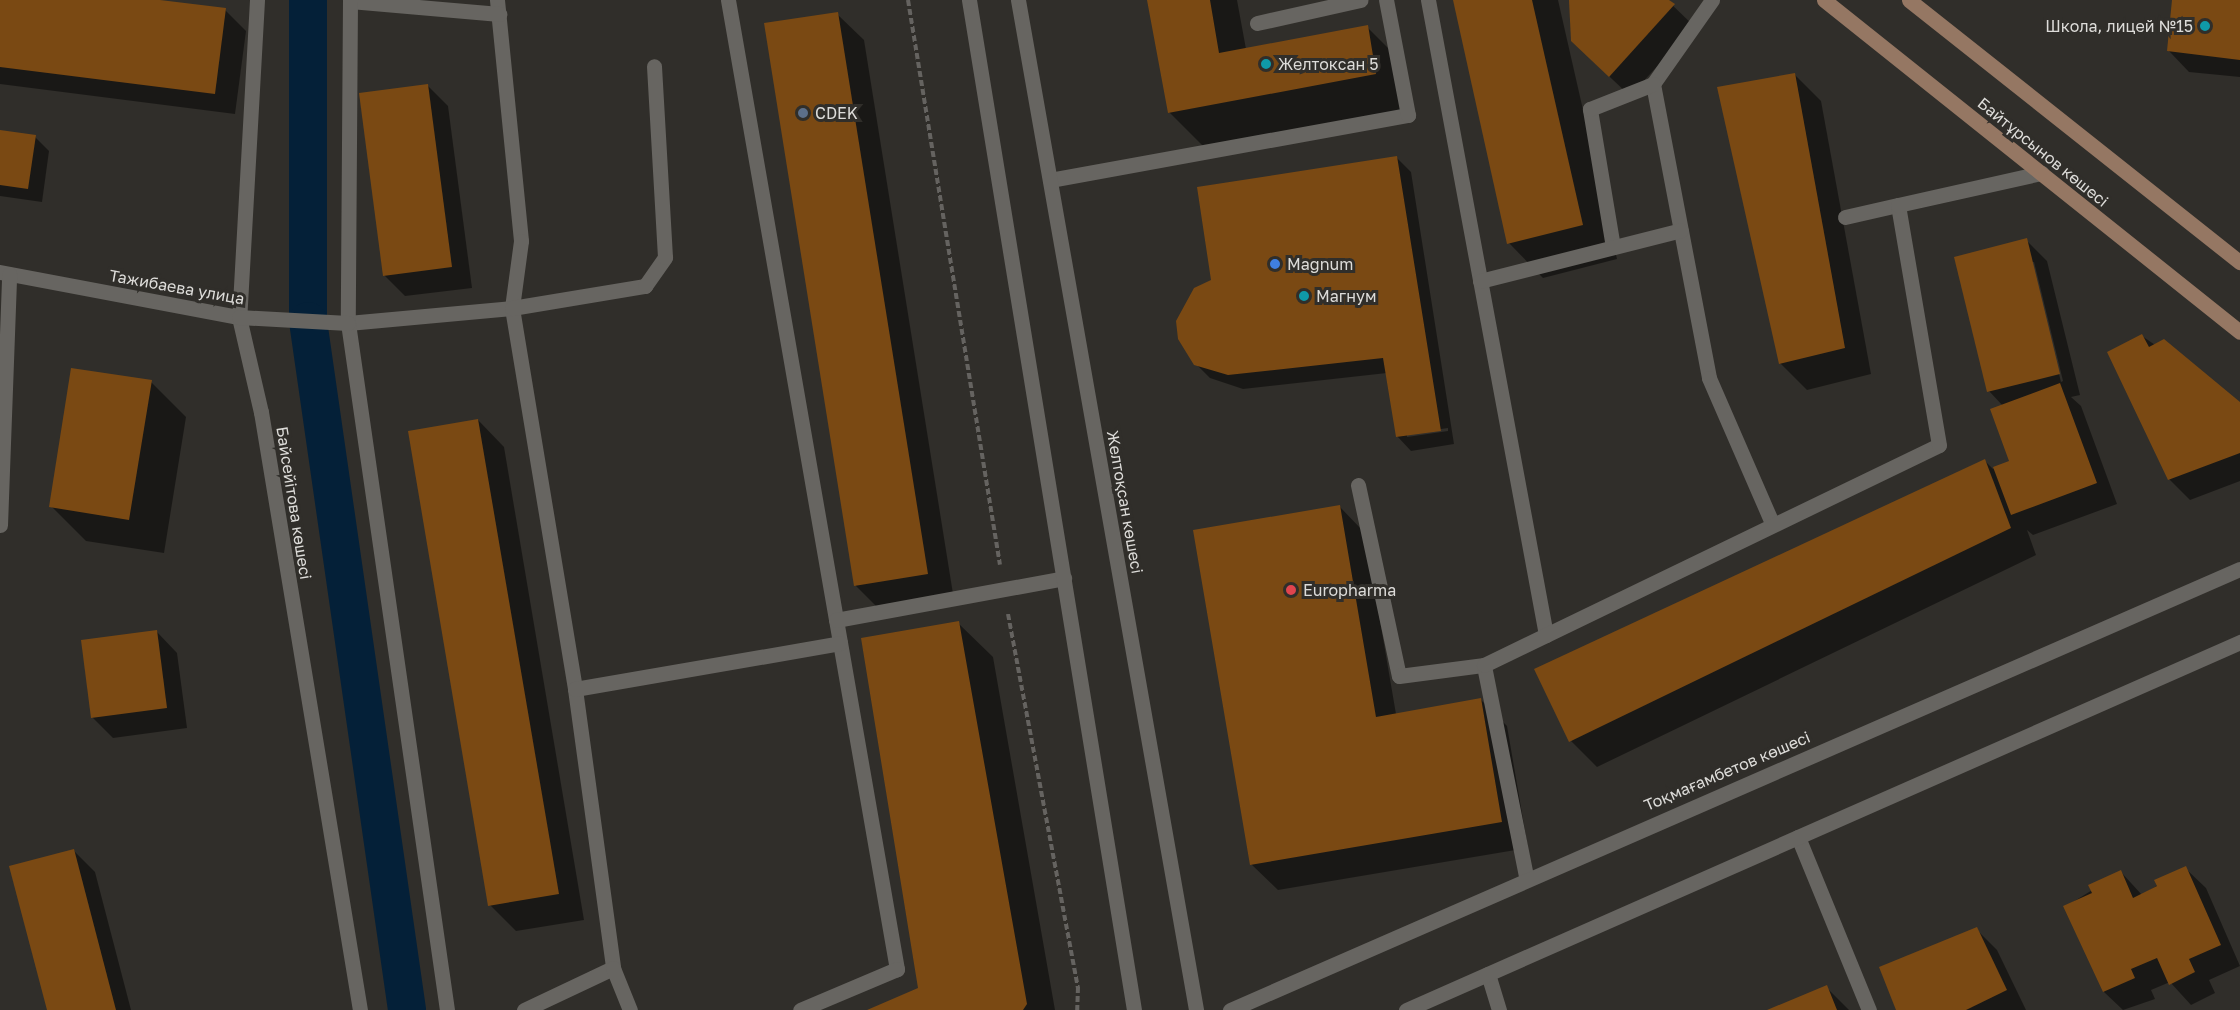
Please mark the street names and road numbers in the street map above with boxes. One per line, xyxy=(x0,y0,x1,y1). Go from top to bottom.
street label: Байтұрсынов көшесі xyxy=(1974,93,2112,211)
street label: Тажибаева улица xyxy=(108,266,246,308)
street label: Байсейітова көшесі xyxy=(272,425,316,581)
street label: Желтоқсан көшесі xyxy=(1103,429,1147,575)
street label: Тоқмағамбетов көшесі xyxy=(1641,727,1813,815)

